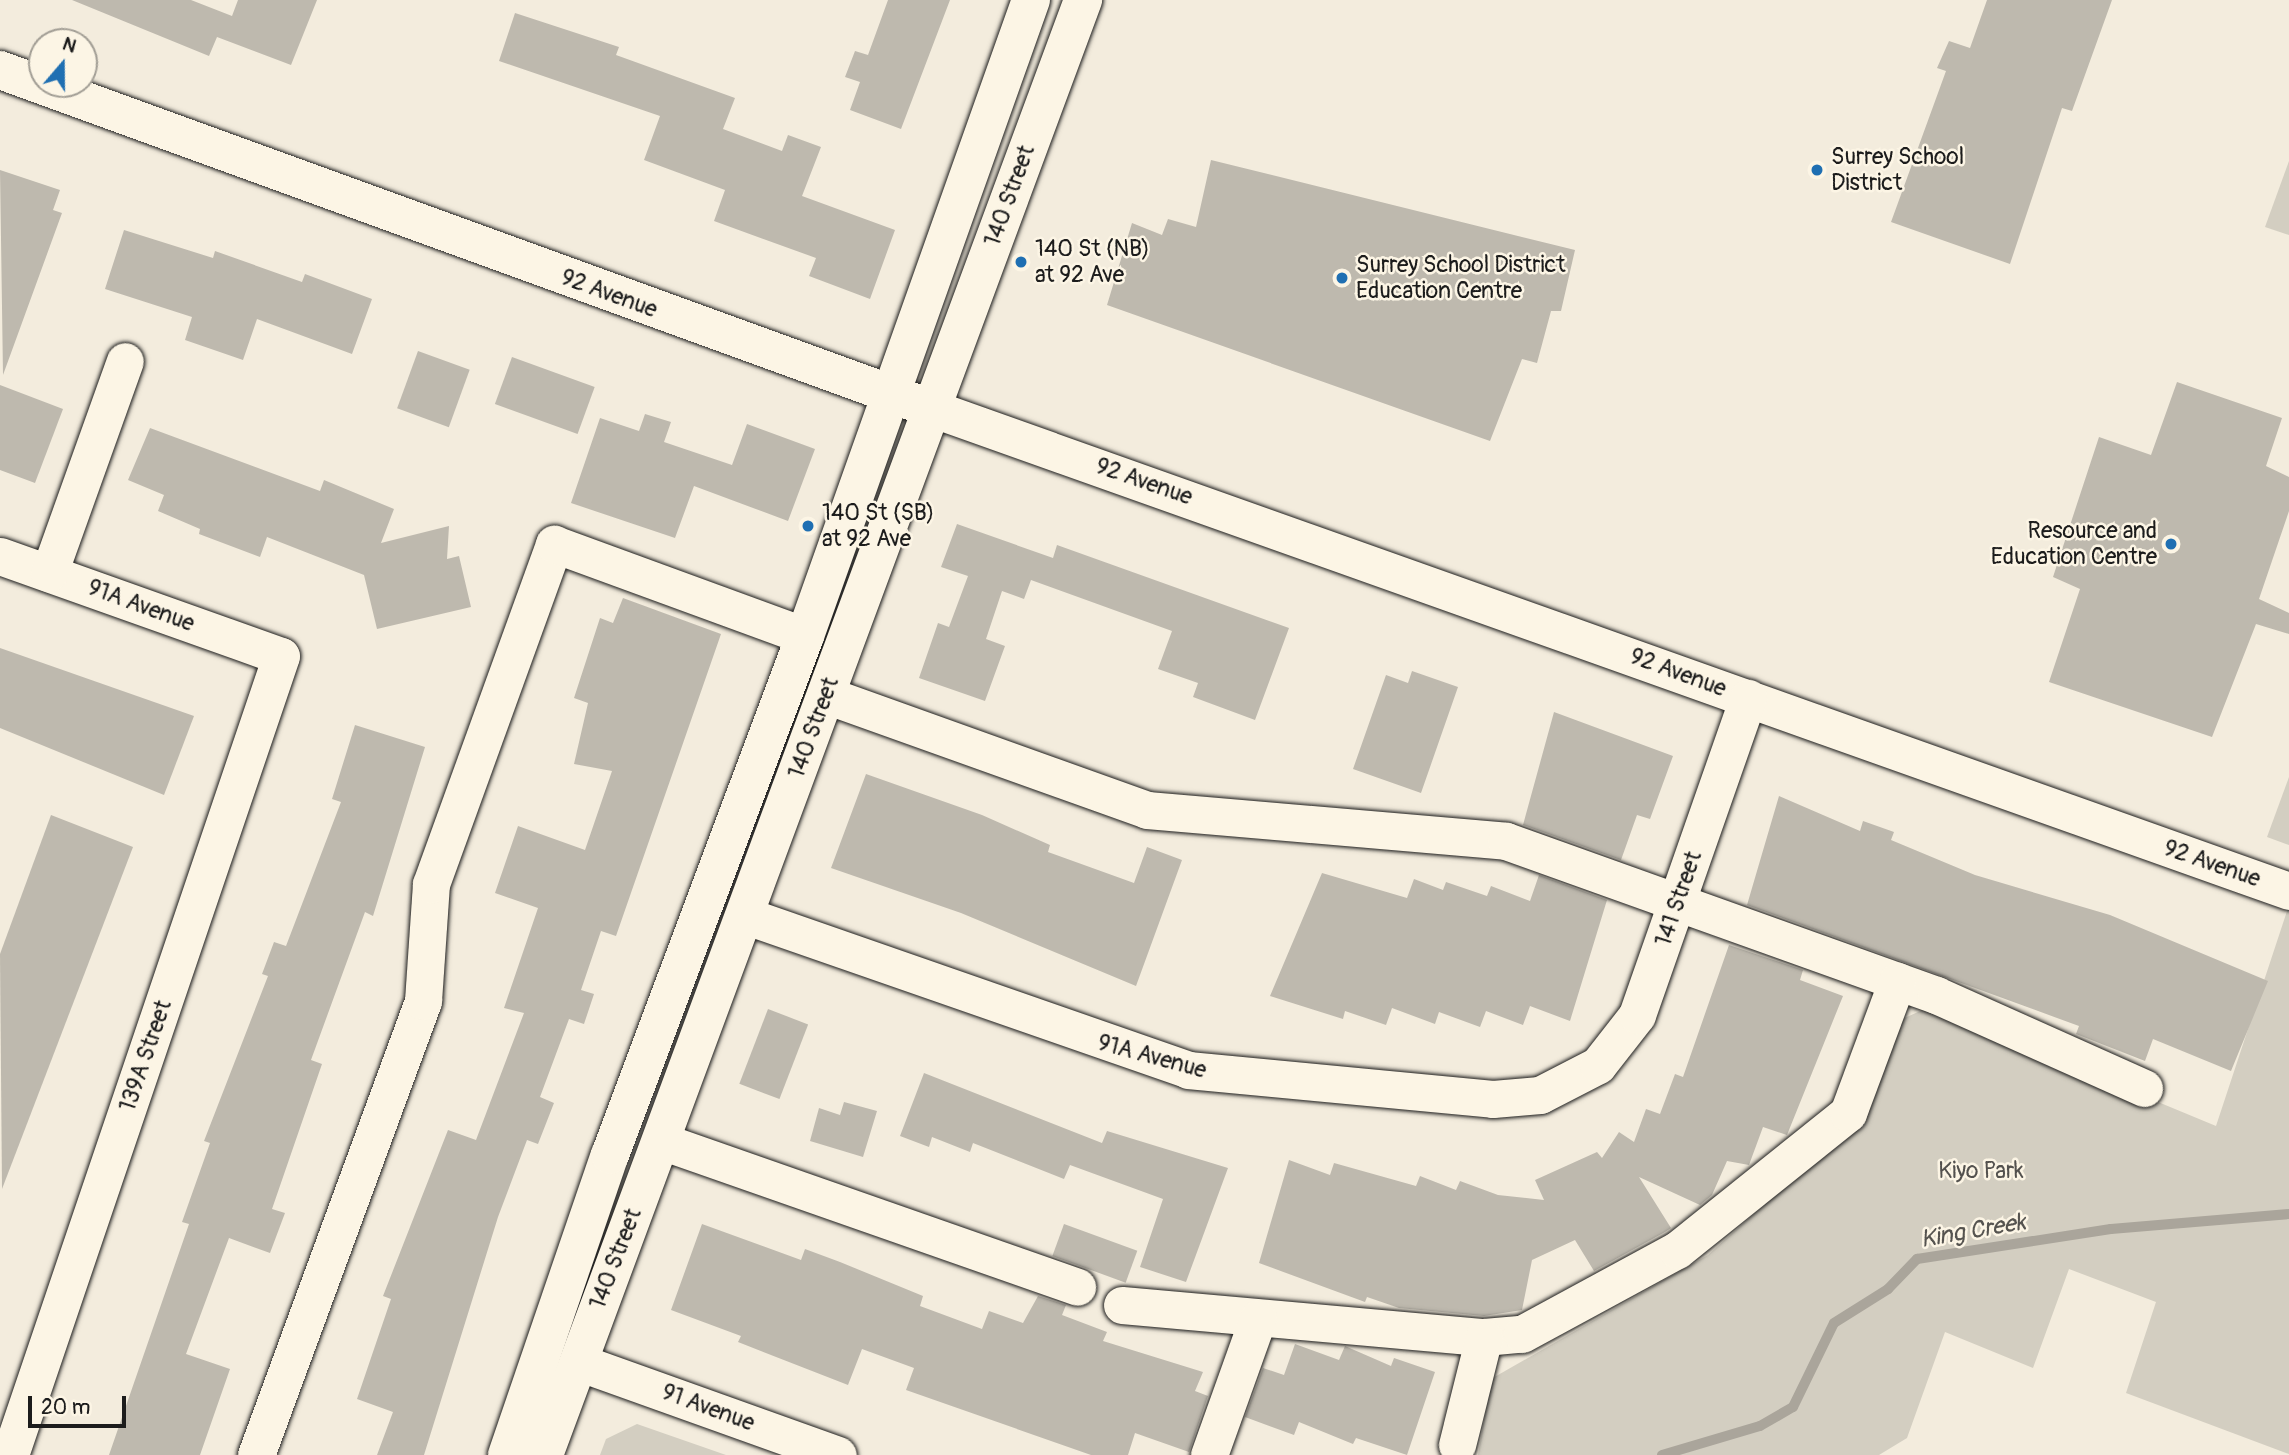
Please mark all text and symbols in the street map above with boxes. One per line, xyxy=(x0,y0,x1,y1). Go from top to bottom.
north arrow xyxy=(28,28,98,98)
text: N xyxy=(59,32,80,59)
street label: 140 Street xyxy=(979,142,1041,250)
place label: Surrey School District xyxy=(1831,143,1964,197)
marker: Surrey School District xyxy=(1809,162,1825,178)
place label: 140 St (NB) at 92 Ave xyxy=(1035,235,1150,289)
place label: Surrey School District Education Centre xyxy=(1356,251,1565,305)
marker: 140 St (NB) at 92 Ave xyxy=(1013,254,1029,270)
street label: 92 Avenue xyxy=(557,264,661,324)
marker: Surrey School District Education Centre xyxy=(1334,270,1350,286)
street label: 92 Avenue xyxy=(1092,453,1196,511)
place label: 140 St (SB) at 92 Ave xyxy=(822,499,935,553)
place label: Resource and Education Centre xyxy=(1991,517,2157,571)
marker: 140 St (SB) at 92 Ave xyxy=(800,518,816,534)
marker: Resource and Education Centre xyxy=(2163,536,2179,552)
street label: 91A Avenue xyxy=(84,574,198,638)
street label: 92 Avenue xyxy=(1626,643,1730,703)
street label: 140 Street xyxy=(783,674,845,782)
street label: 92 Avenue xyxy=(2160,835,2264,893)
street label: 141 Street xyxy=(1650,848,1708,950)
street label: 139A Street xyxy=(114,997,178,1115)
street label: 91A Avenue xyxy=(1095,1029,1209,1085)
park label: Kiyo Park xyxy=(1938,1157,2024,1185)
street label: 140 Street xyxy=(584,1205,648,1313)
water label: King Creek xyxy=(1918,1208,2028,1254)
street label: 91 Avenue xyxy=(658,1379,758,1437)
scale bar xyxy=(32,1382,130,1426)
text: 20 m xyxy=(41,1394,90,1421)

